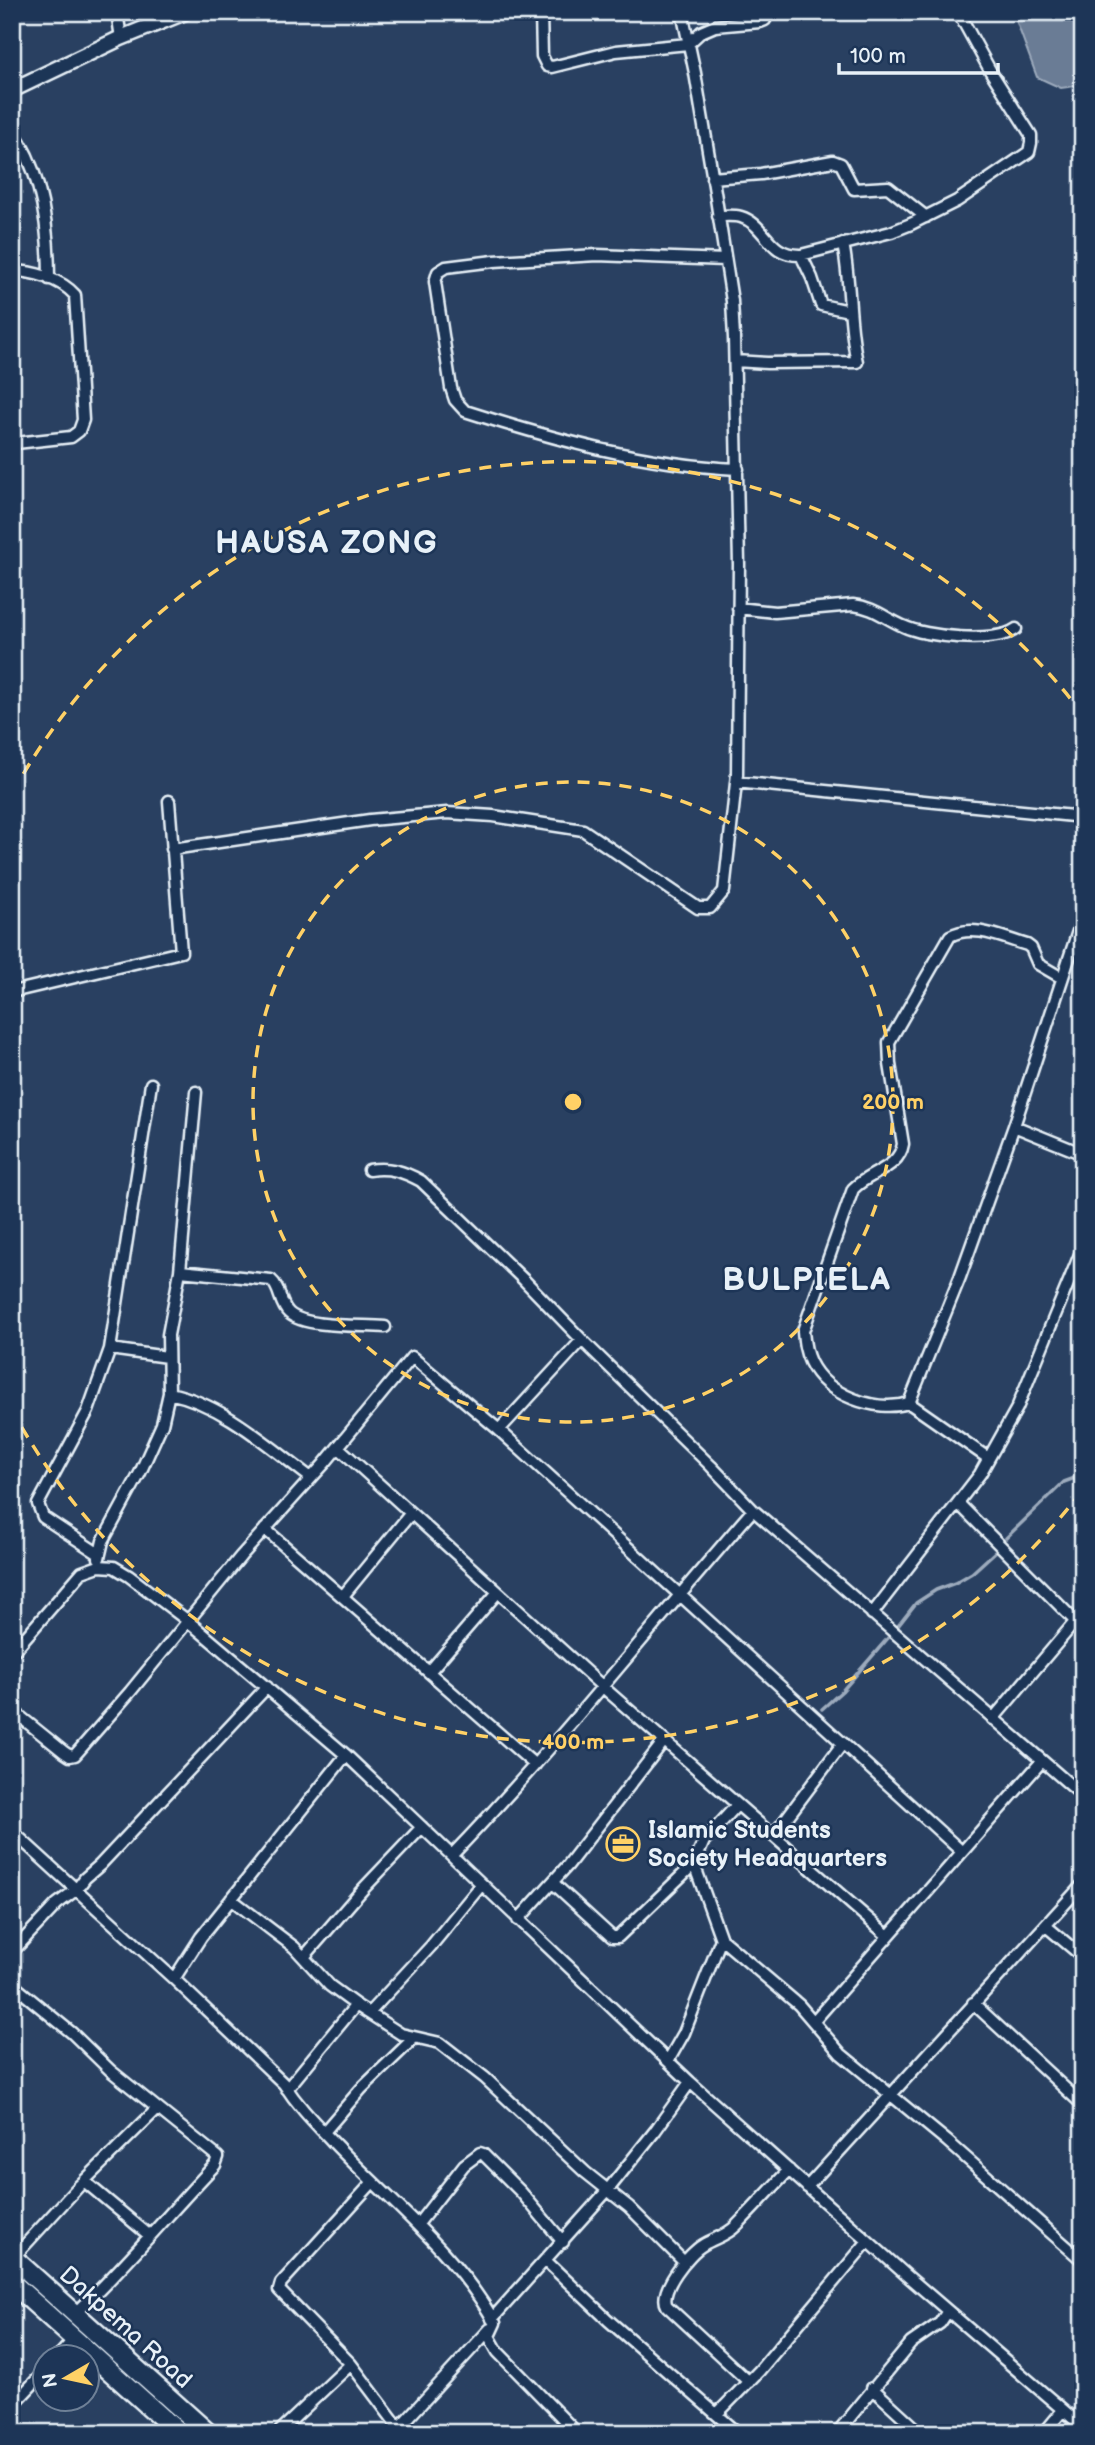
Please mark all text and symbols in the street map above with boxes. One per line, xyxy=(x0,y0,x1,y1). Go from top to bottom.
scale bar xyxy=(839,32,999,76)
text: 100 m xyxy=(850,44,906,69)
district label: HAUSA ZONG xyxy=(215,524,439,563)
centre of rings xyxy=(561,1090,585,1114)
text: 200 m xyxy=(862,1090,924,1115)
district label: BULPIELA xyxy=(722,1261,892,1300)
text: 400 m xyxy=(542,1730,604,1755)
place label: Islamic Students Society Headquarters xyxy=(648,1816,887,1873)
office icon: Islamic Students Society Headquarters xyxy=(604,1825,642,1863)
street label: Dakpema Road xyxy=(53,2260,198,2395)
north arrow xyxy=(32,2344,102,2414)
text: N xyxy=(38,2372,63,2389)

